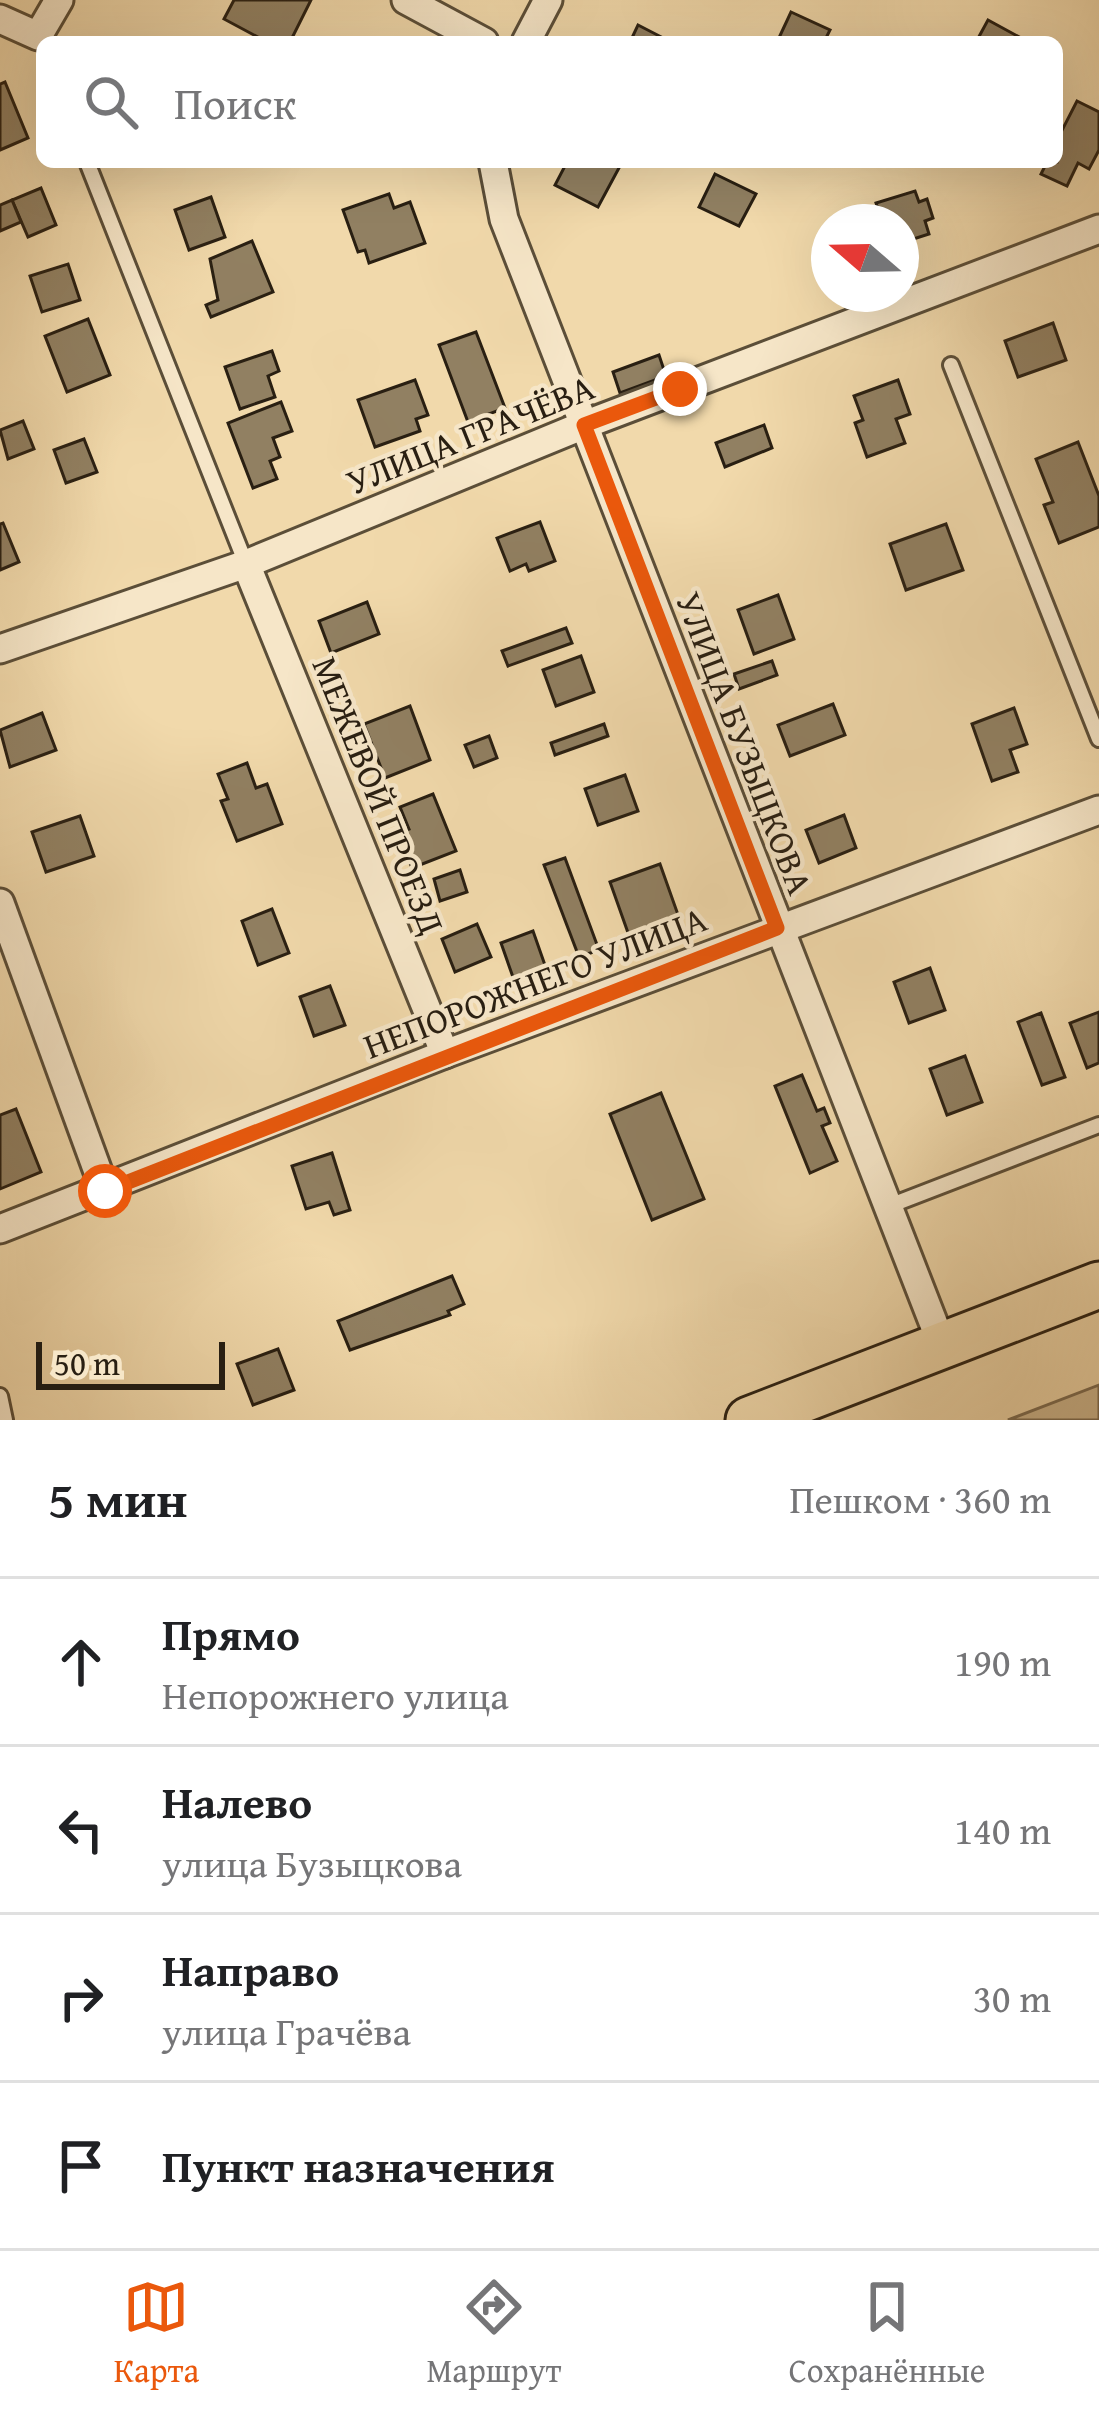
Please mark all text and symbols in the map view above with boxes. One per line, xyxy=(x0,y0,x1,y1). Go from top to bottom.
search box xyxy=(36,36,1063,168)
icon: search xyxy=(78,69,144,135)
text: Поиск xyxy=(174,70,296,135)
north arrow xyxy=(811,204,919,312)
street label: УЛИЦА ГРАЧЁВА xyxy=(338,360,602,507)
route end xyxy=(653,362,707,416)
street label: УЛИЦА БУЗЫЦКОВА xyxy=(663,584,828,902)
street label: МЕЖЕВОЙ ПРОЕЗД xyxy=(300,648,459,942)
street label: НЕПОРОЖНЕГО УЛИЦА xyxy=(356,892,714,1071)
route start xyxy=(78,1164,132,1218)
scale bar xyxy=(36,1336,225,1389)
text: 50 m xyxy=(54,1339,120,1387)
text: 5 мин xyxy=(48,1461,187,1536)
text: Пешком · 360 m xyxy=(789,1470,1051,1527)
text: Прямо xyxy=(162,1601,300,1666)
icon: ahead xyxy=(48,1629,114,1695)
text: 190 m xyxy=(954,1633,1051,1690)
text: Непорожнего улица xyxy=(162,1666,509,1723)
text: Налево xyxy=(162,1769,312,1834)
icon: left xyxy=(48,1797,114,1863)
text: 140 m xyxy=(954,1801,1051,1858)
text: улица Бузыцкова xyxy=(162,1834,462,1891)
text: Направо xyxy=(162,1937,339,2002)
icon: right xyxy=(48,1965,114,2031)
text: 30 m xyxy=(973,1969,1051,2026)
text: улица Грачёва xyxy=(162,2002,411,2059)
icon: arrive xyxy=(48,2133,114,2199)
text: Пункт назначения xyxy=(162,2133,555,2198)
tab: Карта xyxy=(114,2274,199,2394)
tab: Маршрут xyxy=(426,2274,561,2394)
tab: Сохранённые xyxy=(789,2274,985,2394)

